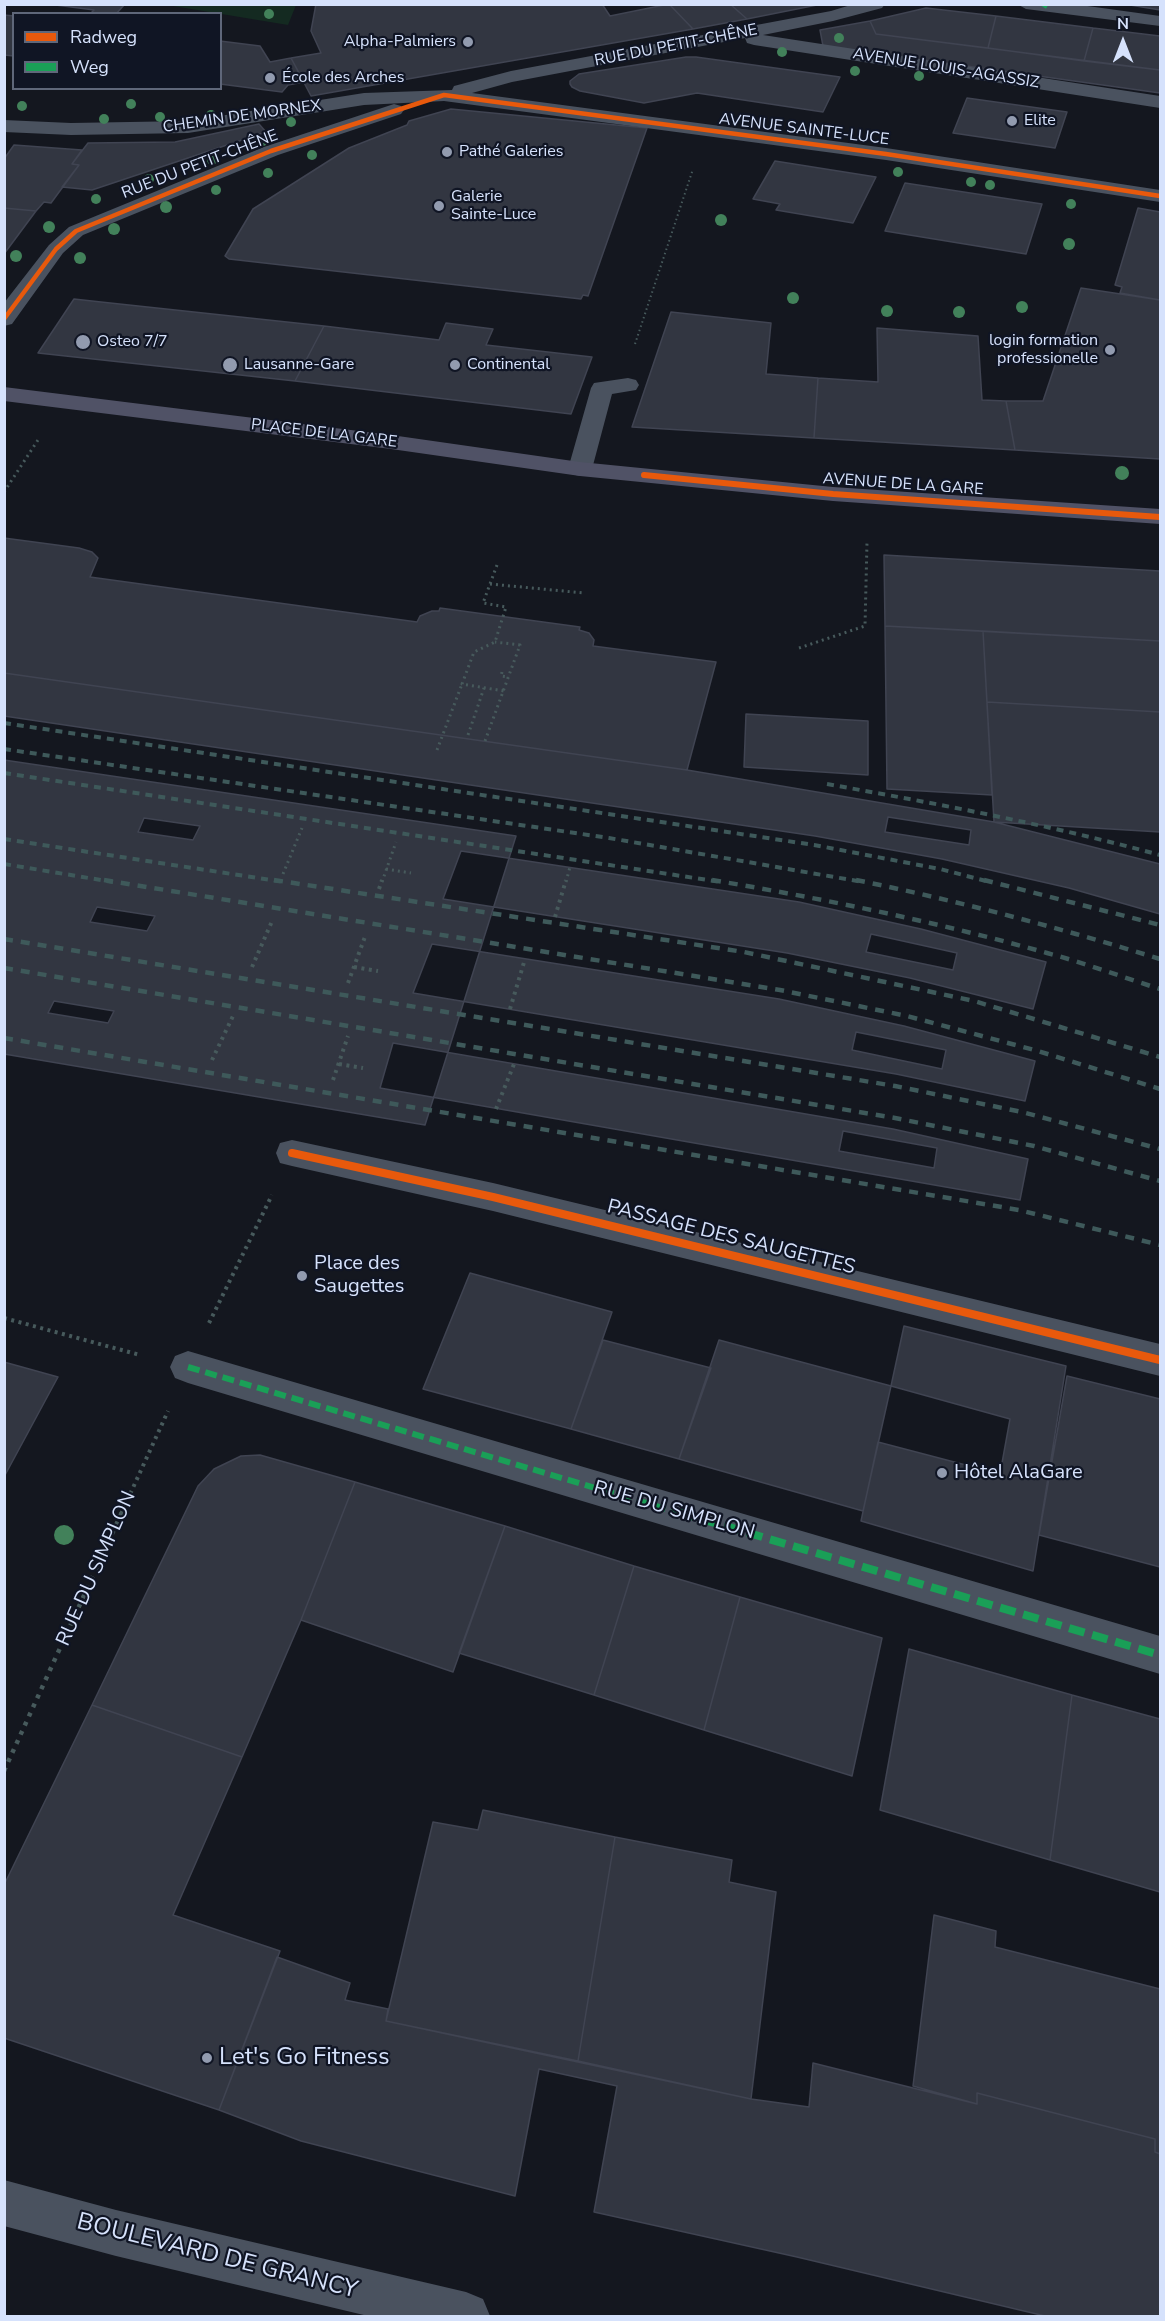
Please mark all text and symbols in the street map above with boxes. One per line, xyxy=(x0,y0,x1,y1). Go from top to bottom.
legend xyxy=(12,12,222,90)
north arrow xyxy=(1093,12,1153,72)
text: N xyxy=(1117,13,1129,35)
street label: RUE DU PETIT-CHÊNE xyxy=(593,21,759,71)
text: Radweg xyxy=(70,25,137,49)
place label: Alpha-Palmiers xyxy=(344,32,456,52)
marker: Alpha-Palmiers xyxy=(461,35,475,49)
street label: AVENUE LOUIS-AGASSIZ xyxy=(851,45,1041,93)
text: Weg xyxy=(70,55,109,79)
place label: École des Arches xyxy=(282,68,404,88)
marker: École des Arches xyxy=(263,71,277,85)
street label: CHEMIN DE MORNEX xyxy=(162,96,322,138)
street label: AVENUE SAINTE-LUCE xyxy=(718,110,890,150)
place label: Elite xyxy=(1024,111,1056,131)
marker: Elite xyxy=(1005,114,1019,128)
street label: RUE DU PETIT-CHÊNE xyxy=(119,126,281,204)
place label: Pathé Galeries xyxy=(459,142,563,162)
marker: Pathé Galeries xyxy=(440,145,454,159)
place label: Galerie Sainte-Luce xyxy=(451,187,536,225)
marker: Galerie Sainte-Luce xyxy=(432,199,446,213)
place label: login formation professionelle xyxy=(989,331,1098,369)
place label: Osteo 7/7 xyxy=(97,332,168,352)
marker: Osteo 7/7 xyxy=(74,333,92,351)
marker: login formation professionelle xyxy=(1103,343,1117,357)
place label: Lausanne-Gare xyxy=(244,355,354,375)
place label: Continental xyxy=(467,355,550,375)
marker: Lausanne-Gare xyxy=(221,356,239,374)
marker: Continental xyxy=(448,358,462,372)
street label: PLACE DE LA GARE xyxy=(250,416,398,452)
street label: AVENUE DE LA GARE xyxy=(822,470,984,500)
street label: PASSAGE DES SAUGETTES xyxy=(604,1196,858,1280)
place label: Place des Saugettes xyxy=(314,1252,404,1299)
marker: Place des Saugettes xyxy=(295,1269,309,1283)
place label: Hôtel AlaGare xyxy=(954,1461,1083,1485)
marker: Hôtel AlaGare xyxy=(935,1466,949,1480)
street label: RUE DU SIMPLON xyxy=(591,1476,757,1546)
street label: RUE DU SIMPLON xyxy=(52,1488,142,1650)
place label: Let's Go Fitness xyxy=(219,2044,390,2072)
marker: Let's Go Fitness xyxy=(200,2051,214,2065)
street label: BOULEVARD DE GRANCY xyxy=(74,2208,360,2306)

